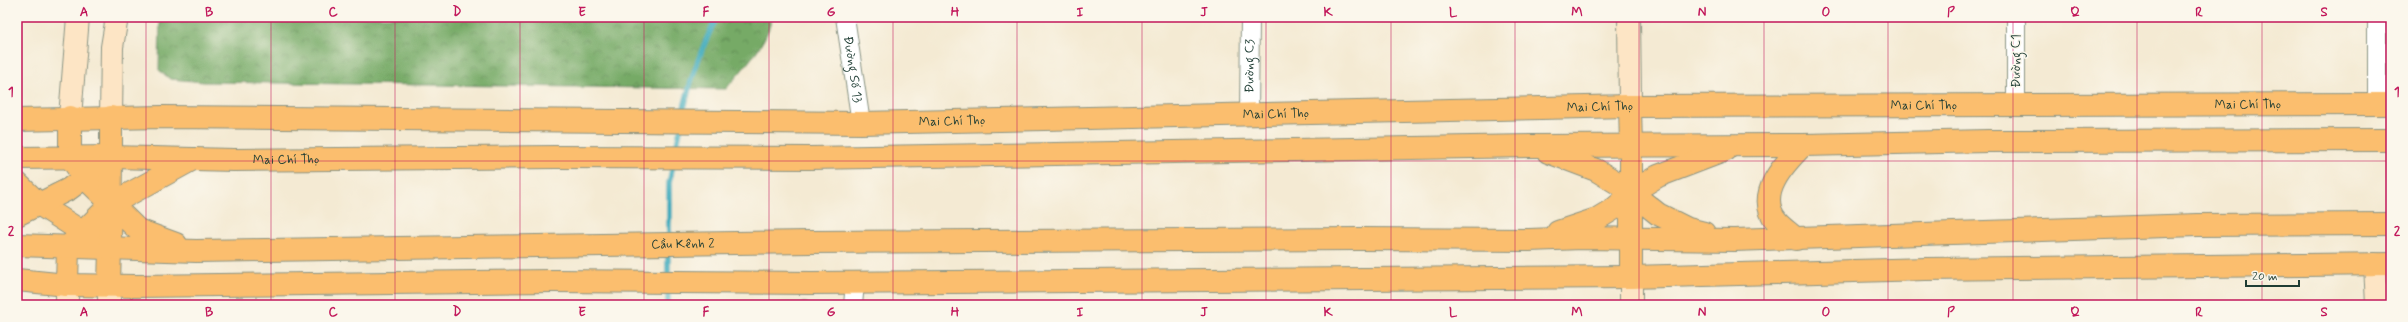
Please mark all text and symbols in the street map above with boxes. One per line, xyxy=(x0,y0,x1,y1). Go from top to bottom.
text: A xyxy=(80,4,88,21)
text: B xyxy=(205,4,214,21)
text: C xyxy=(328,4,338,21)
text: D xyxy=(453,4,462,21)
text: E xyxy=(578,4,586,21)
text: F xyxy=(703,4,710,21)
text: G xyxy=(827,4,836,21)
text: H xyxy=(951,4,960,21)
text: I xyxy=(1077,4,1084,21)
text: J xyxy=(1200,4,1208,21)
text: K xyxy=(1323,4,1333,21)
text: L xyxy=(1449,4,1458,21)
text: M xyxy=(1571,4,1583,21)
text: N xyxy=(1698,4,1707,21)
text: O xyxy=(1822,4,1831,21)
text: P xyxy=(1947,4,1955,21)
text: Q xyxy=(2070,4,2080,21)
text: R xyxy=(2195,4,2203,21)
text: S xyxy=(2320,4,2328,21)
street label: Đường C1 xyxy=(2008,34,2027,88)
street label: Đường Số 13 xyxy=(839,35,866,104)
street label: Đường C3 xyxy=(1241,39,1260,93)
text: 1 xyxy=(8,84,14,101)
text: 1 xyxy=(2394,84,2400,101)
street label: Mai Chí Thọ xyxy=(2215,96,2281,113)
street label: Mai Chí Thọ xyxy=(1566,97,1633,116)
street label: Mai Chí Thọ xyxy=(1891,97,1957,114)
street label: Mai Chí Thọ xyxy=(1242,105,1309,123)
street label: Mai Chí Thọ xyxy=(919,112,985,130)
street label: Mai Chí Thọ xyxy=(253,151,319,168)
text: 2 xyxy=(8,223,15,240)
text: 2 xyxy=(2394,223,2401,240)
street label: Cầu Kênh 2 xyxy=(651,235,715,253)
scale bar xyxy=(2246,262,2299,288)
text: 20 m xyxy=(2252,269,2278,285)
text: A xyxy=(80,304,88,321)
text: B xyxy=(205,304,214,321)
text: C xyxy=(328,304,338,321)
text: D xyxy=(453,304,462,321)
text: E xyxy=(578,304,586,321)
text: F xyxy=(703,304,710,321)
text: G xyxy=(827,304,836,321)
text: H xyxy=(951,304,960,321)
text: I xyxy=(1077,304,1084,321)
text: J xyxy=(1200,304,1208,321)
text: K xyxy=(1323,304,1333,321)
text: L xyxy=(1449,304,1458,321)
text: M xyxy=(1571,304,1583,321)
text: N xyxy=(1698,304,1707,321)
text: O xyxy=(1822,304,1831,321)
text: P xyxy=(1947,304,1955,321)
text: Q xyxy=(2070,304,2080,321)
text: R xyxy=(2195,304,2203,321)
text: S xyxy=(2320,304,2328,321)

